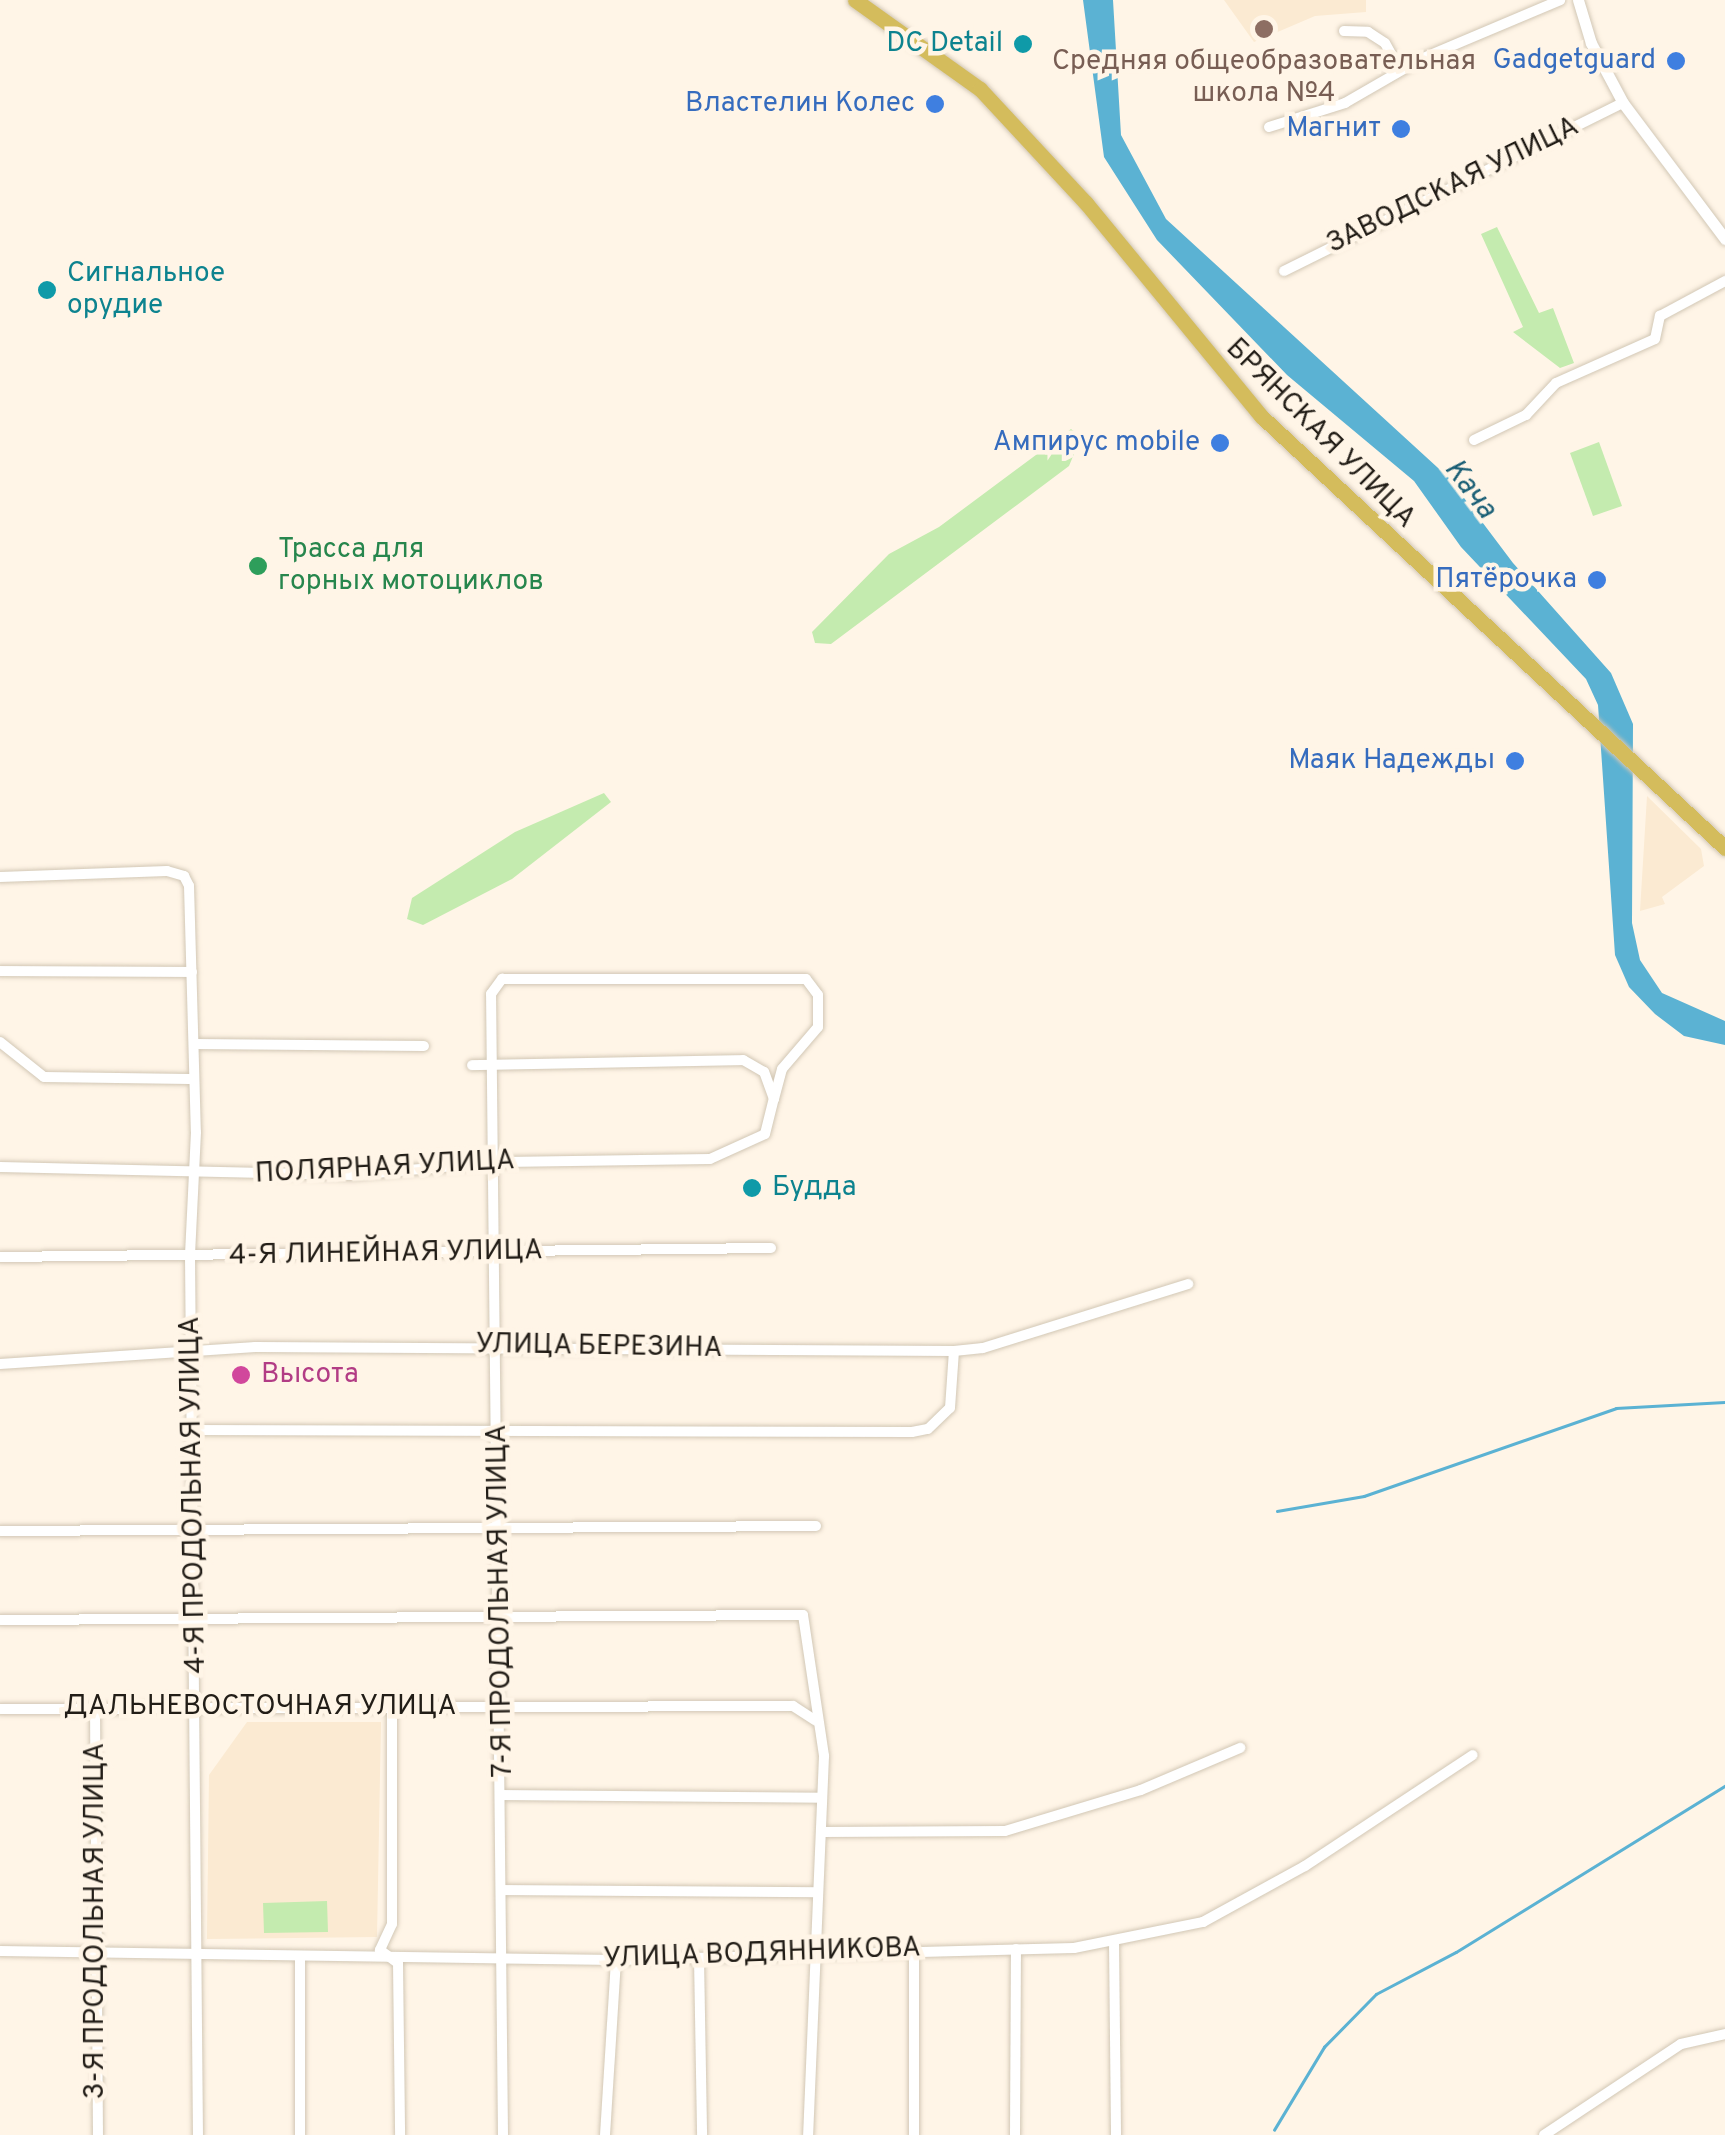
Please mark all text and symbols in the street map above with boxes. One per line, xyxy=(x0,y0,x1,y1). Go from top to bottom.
marker: Средняя общеобразовательная школа №4 xyxy=(1253,18,1275,40)
place label: DC Detail xyxy=(886,27,1003,61)
marker: DC Detail xyxy=(1012,33,1034,55)
place label: Gadgetguard xyxy=(1492,44,1656,78)
place label: Средняя общеобразовательная школа №4 xyxy=(1052,45,1476,111)
marker: Gadgetguard xyxy=(1665,50,1687,72)
place label: Властелин Колес xyxy=(685,87,915,121)
marker: Властелин Колес xyxy=(924,93,946,115)
street label: ЗАВОДСКАЯ УЛИЦА xyxy=(1321,110,1585,262)
place label: Магнит xyxy=(1286,112,1381,146)
marker: Магнит xyxy=(1390,118,1412,140)
place label: Сигнальное орудие xyxy=(67,257,225,323)
marker: Сигнальное орудие xyxy=(36,279,58,301)
street label: БРЯНСКАЯ УЛИЦА xyxy=(1218,332,1422,536)
place label: Ампирус mobile xyxy=(993,426,1200,460)
marker: Ампирус mobile xyxy=(1209,432,1231,454)
water label: Кача xyxy=(1435,453,1503,527)
place label: Трасса для горных мотоциклов xyxy=(278,533,544,599)
marker: Трасса для горных мотоциклов xyxy=(247,555,269,577)
place label: Пятёрочка xyxy=(1435,563,1577,597)
marker: Пятёрочка xyxy=(1586,569,1608,591)
place label: Маяк Надежды xyxy=(1288,744,1495,778)
marker: Маяк Надежды xyxy=(1504,750,1526,772)
street label: ПОЛЯРНАЯ УЛИЦА xyxy=(254,1144,516,1192)
place label: Будда xyxy=(772,1171,857,1205)
marker: Будда xyxy=(741,1177,763,1199)
street label: 4-Я ЛИНЕЙНАЯ УЛИЦА xyxy=(229,1234,543,1274)
street label: 4-Я ПРОДОЛЬНАЯ УЛИЦА xyxy=(174,1316,214,1674)
street label: УЛИЦА БЕРЕЗИНА xyxy=(475,1328,723,1366)
place label: Высота xyxy=(261,1358,359,1392)
marker: Высота xyxy=(230,1364,252,1386)
street label: 7-Я ПРОДОЛЬНАЯ УЛИЦА xyxy=(481,1424,521,1778)
street label: ДАЛЬНЕВОСТОЧНАЯ УЛИЦА xyxy=(64,1690,456,1724)
street label: 3-Я ПРОДОЛЬНАЯ УЛИЦА xyxy=(79,1743,113,2099)
street label: УЛИЦА ВОДЯННИКОВА xyxy=(602,1932,922,1976)

